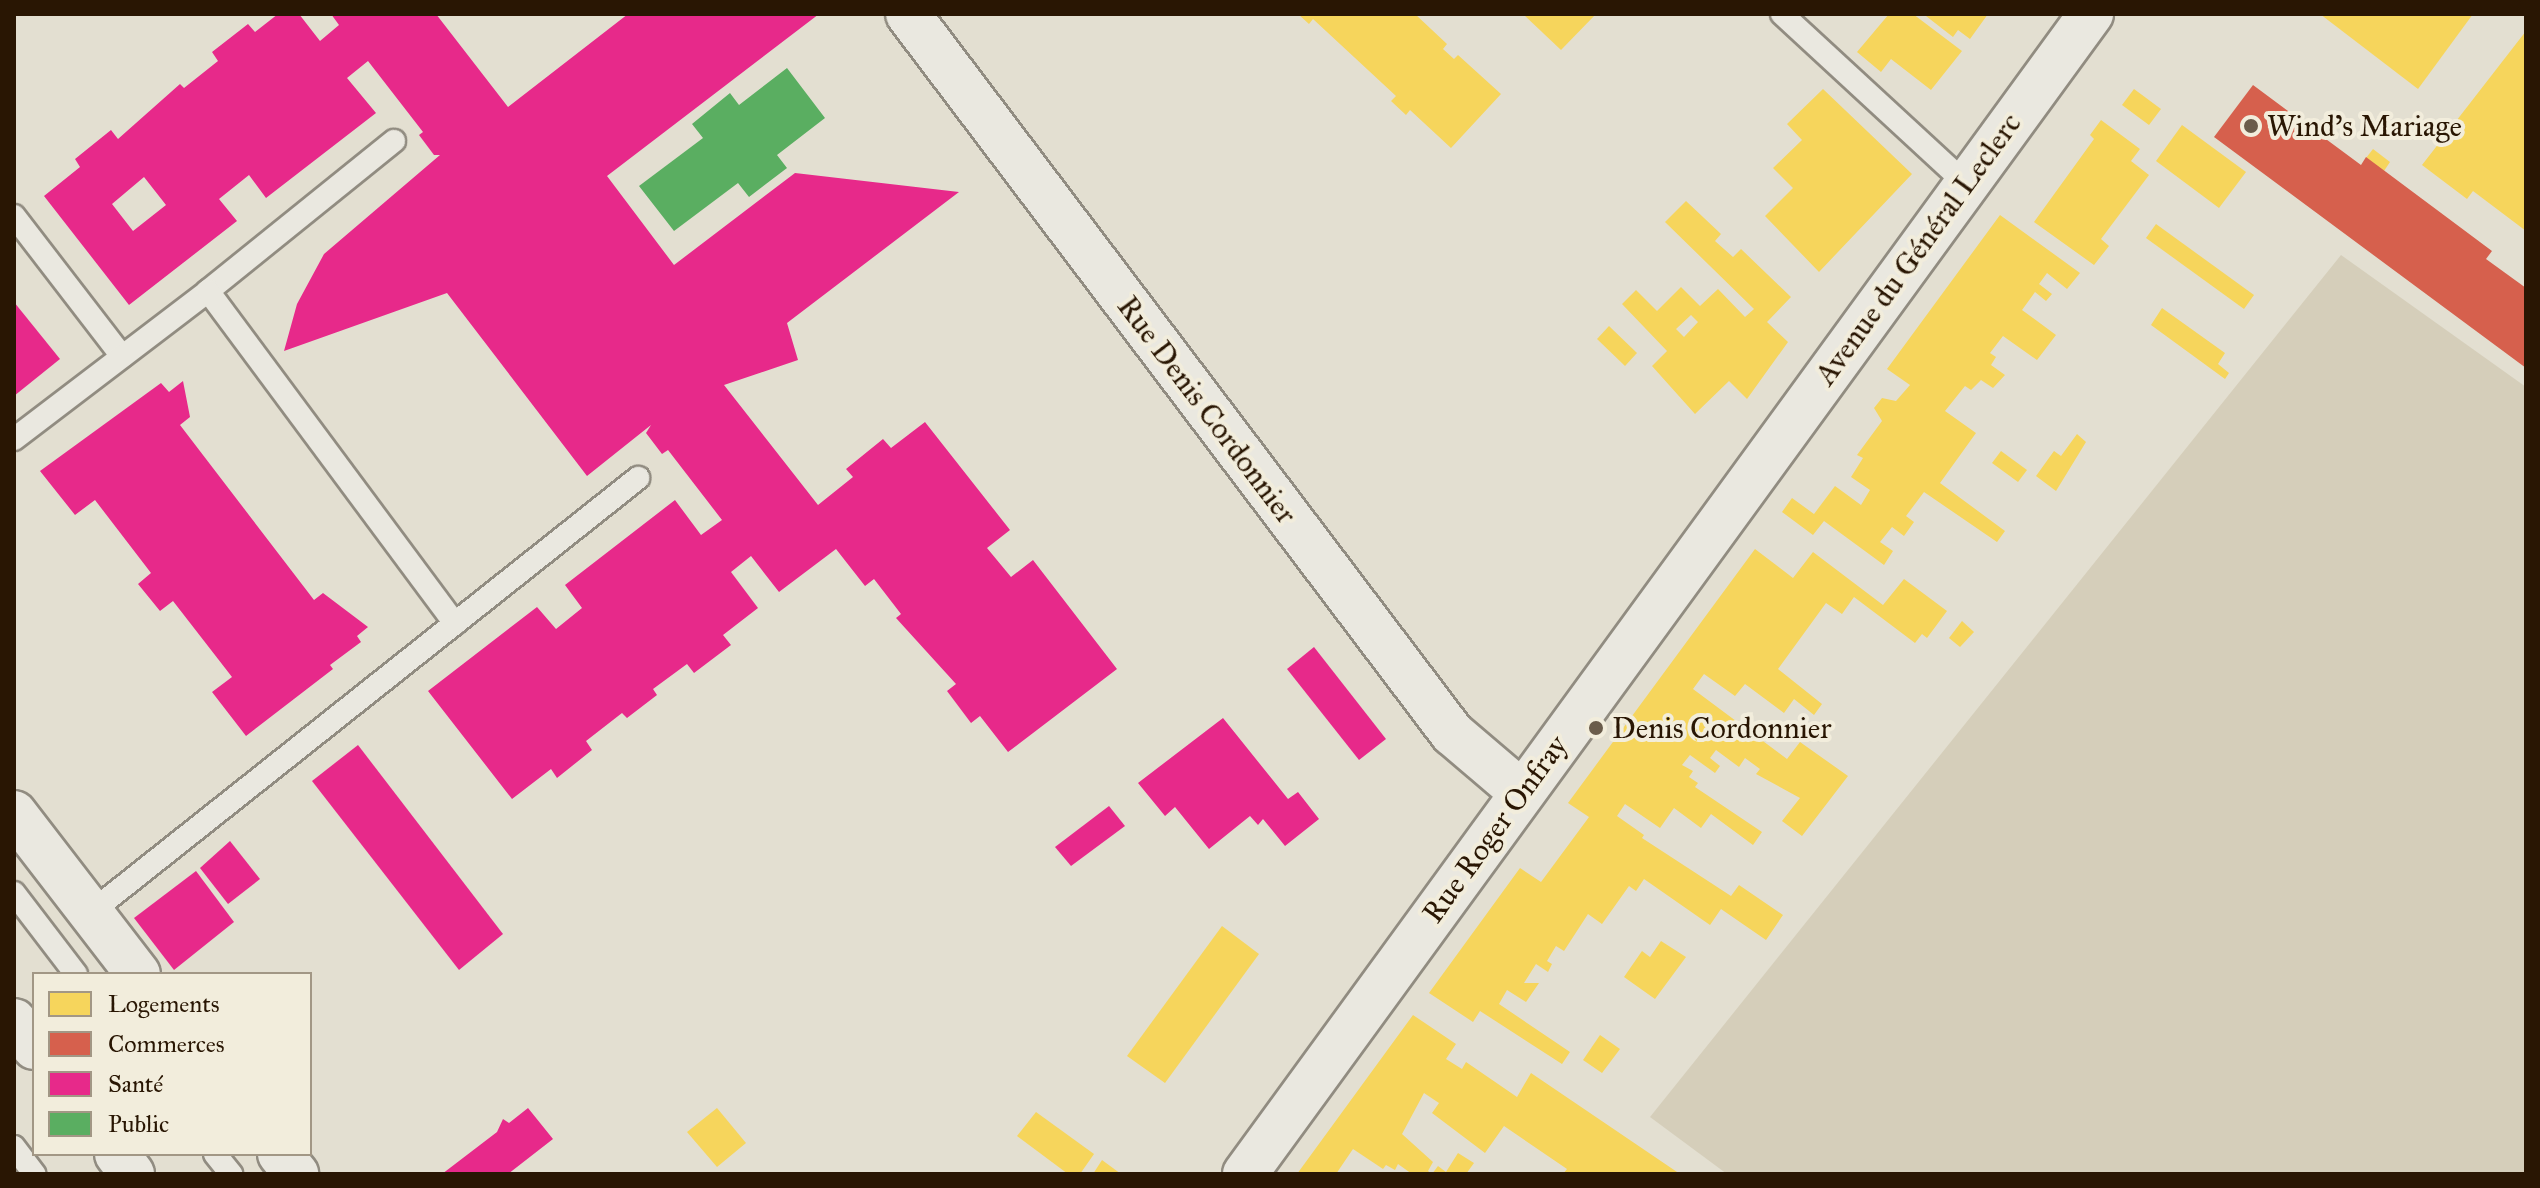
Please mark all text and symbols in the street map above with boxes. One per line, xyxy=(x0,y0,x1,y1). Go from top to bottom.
street label: Avenue du Général Leclerc xyxy=(1807,106,2029,392)
place label: Wind's Mariage xyxy=(2267,108,2462,144)
marker: Wind's Mariage xyxy=(2242,117,2260,135)
street label: Rue Denis Cordonnier xyxy=(1110,289,1304,531)
place label: Denis Cordonnier xyxy=(1612,710,1832,746)
marker: Denis Cordonnier xyxy=(1587,719,1605,737)
street label: Rue Roger Onfray xyxy=(1415,728,1575,930)
legend xyxy=(32,972,312,1156)
text: Logements xyxy=(108,989,219,1019)
text: Commerces xyxy=(108,1029,225,1059)
text: Santé xyxy=(108,1069,163,1099)
text: Public xyxy=(108,1109,169,1139)

